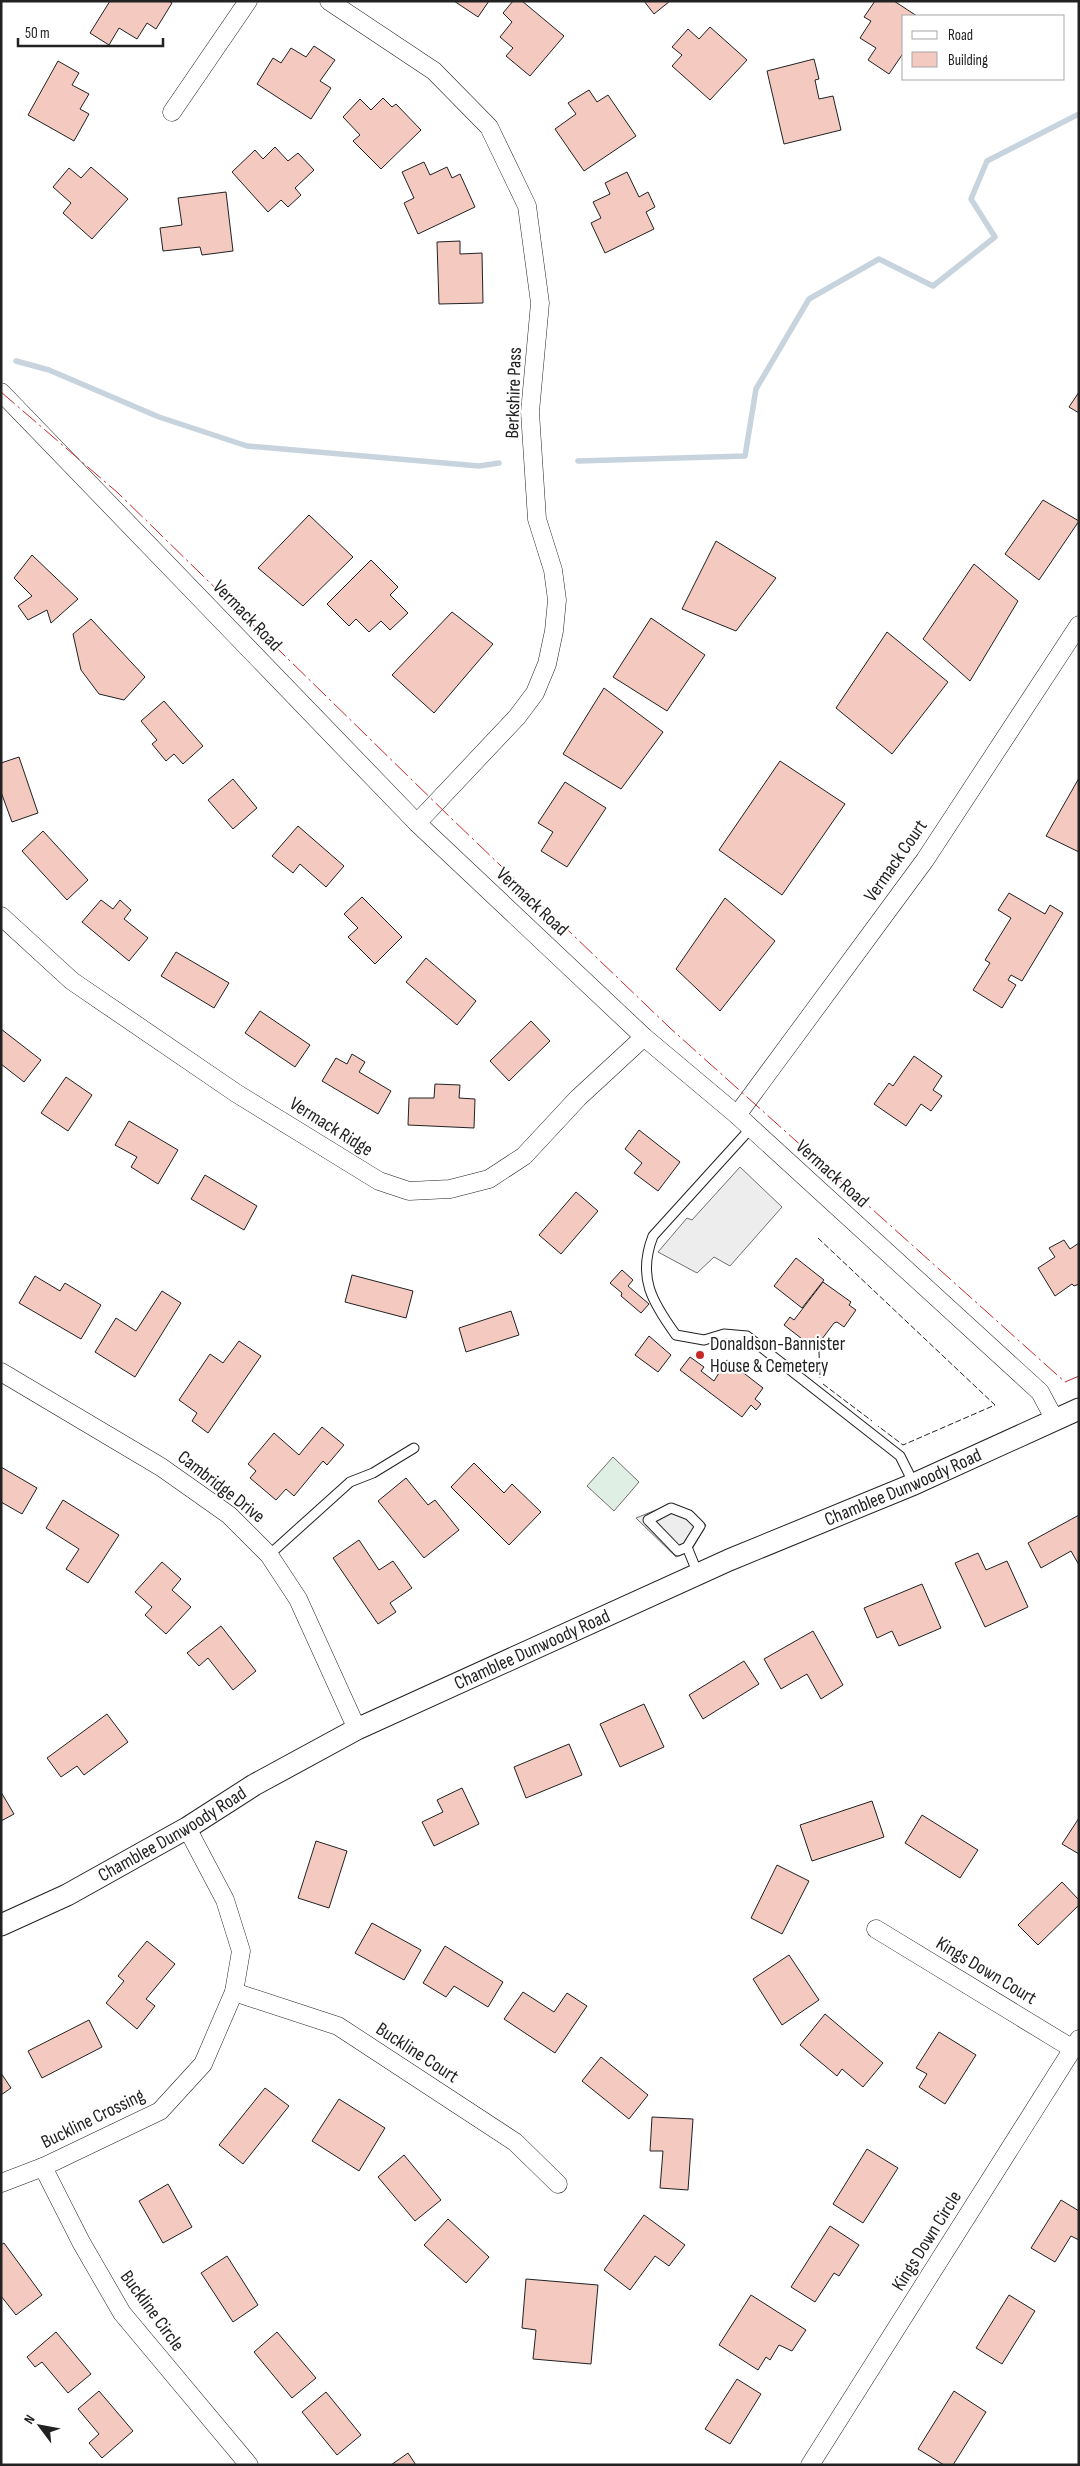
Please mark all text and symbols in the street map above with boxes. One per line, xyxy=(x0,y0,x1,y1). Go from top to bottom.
scale bar xyxy=(18,15,162,47)
legend xyxy=(902,15,1065,80)
text: 50 m xyxy=(25,24,50,43)
text: Road xyxy=(948,26,973,45)
text: Building xyxy=(948,51,988,70)
street label: Berkshire Pass xyxy=(501,347,527,439)
street label: Vermack Road xyxy=(207,576,287,656)
street label: Vermack Court xyxy=(859,815,933,906)
street label: Vermack Road xyxy=(491,863,573,941)
street label: Vermack Ridge xyxy=(285,1092,377,1162)
street label: Vermack Road xyxy=(791,1135,873,1213)
place label: Donaldson-Bannister House & Cemetery xyxy=(710,1333,846,1378)
marker: Donaldson-Bannister House & Cemetery xyxy=(694,1349,706,1361)
street label: Chamblee Dunwoody Road xyxy=(821,1443,985,1531)
street label: Cambridge Drive xyxy=(173,1446,269,1528)
street label: Chamblee Dunwoody Road xyxy=(451,1604,613,1695)
street label: Chamblee Dunwoody Road xyxy=(94,1781,251,1887)
street label: Kings Down Court xyxy=(932,1932,1041,2010)
street label: Buckline Court xyxy=(371,2018,463,2088)
street label: Buckline Crossing xyxy=(37,2084,149,2154)
street label: Kings Down Circle xyxy=(887,2187,967,2295)
street label: Buckline Circle xyxy=(115,2266,189,2356)
north arrow xyxy=(15,2401,65,2451)
text: N xyxy=(20,2412,39,2427)

